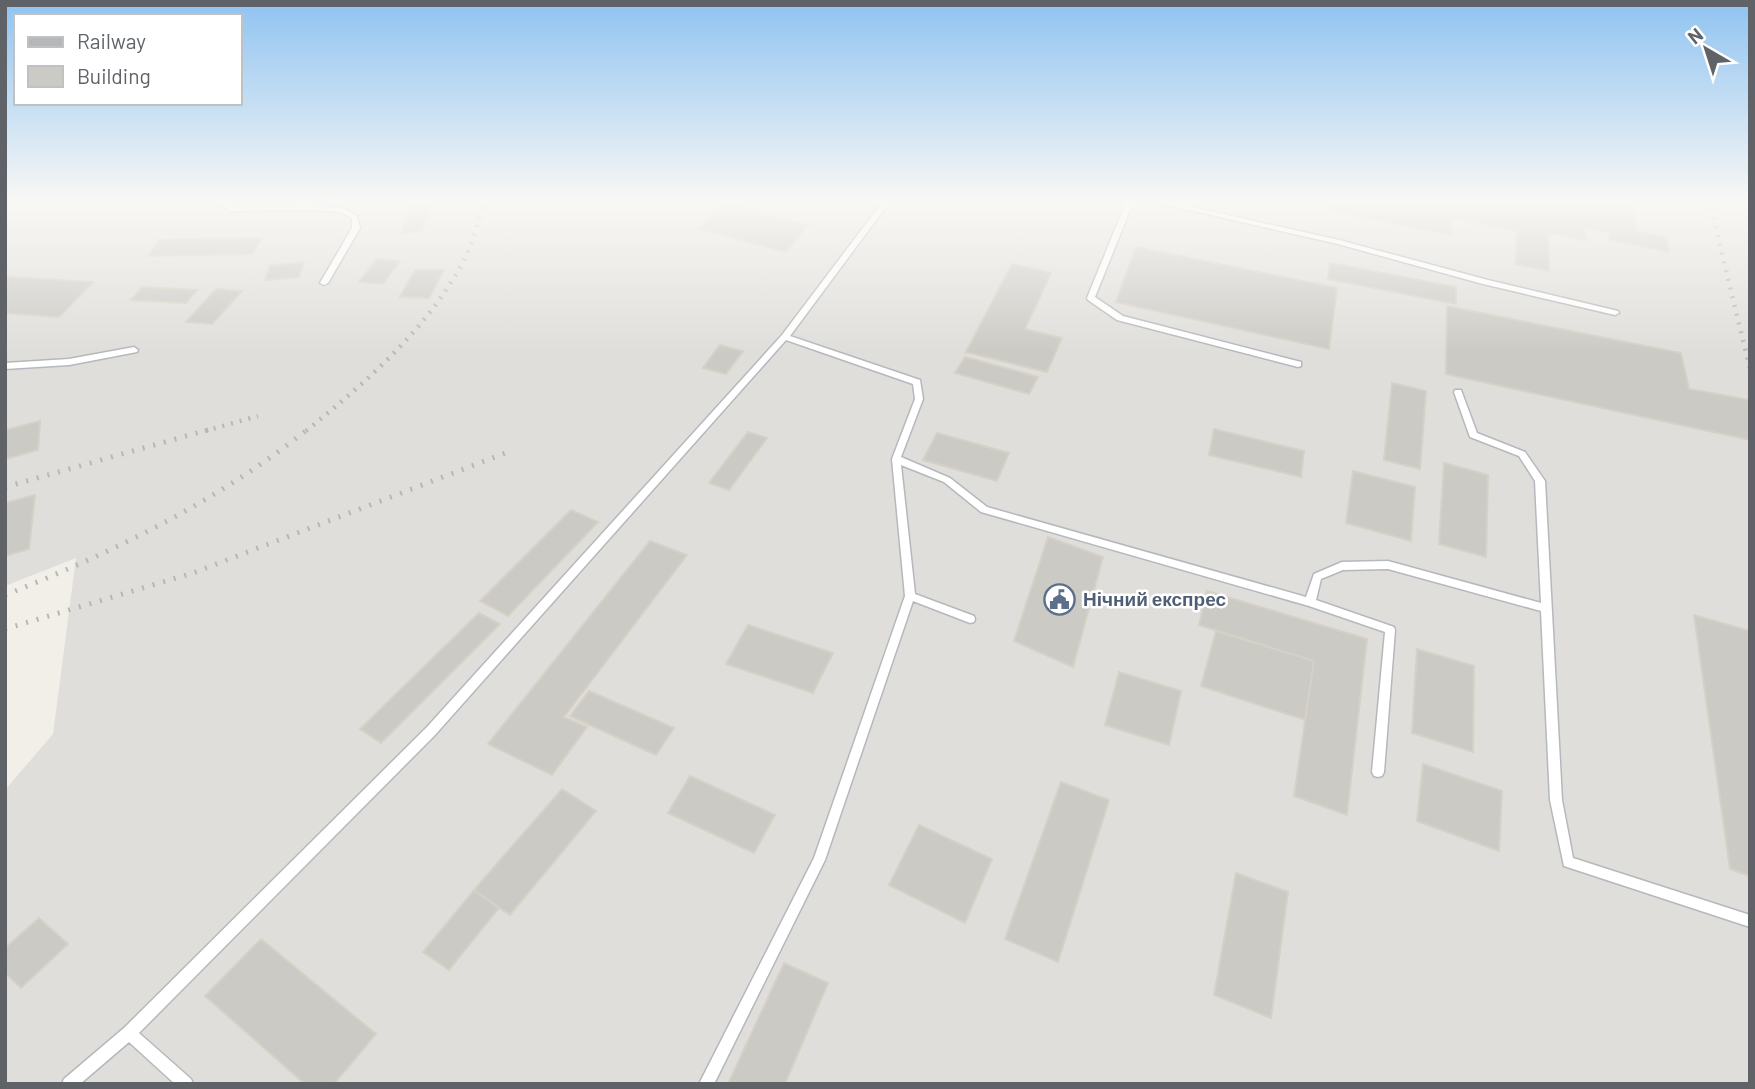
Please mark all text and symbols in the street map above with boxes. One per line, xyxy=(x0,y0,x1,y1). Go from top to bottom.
legend xyxy=(14,14,242,105)
north arrow xyxy=(1671,14,1741,84)
text: N xyxy=(1683,22,1707,48)
text: Railway xyxy=(77,28,146,53)
text: Building xyxy=(77,63,151,88)
public building icon: Нічний експрес xyxy=(1043,582,1077,616)
place label: Нічний експрес xyxy=(1083,587,1226,610)

